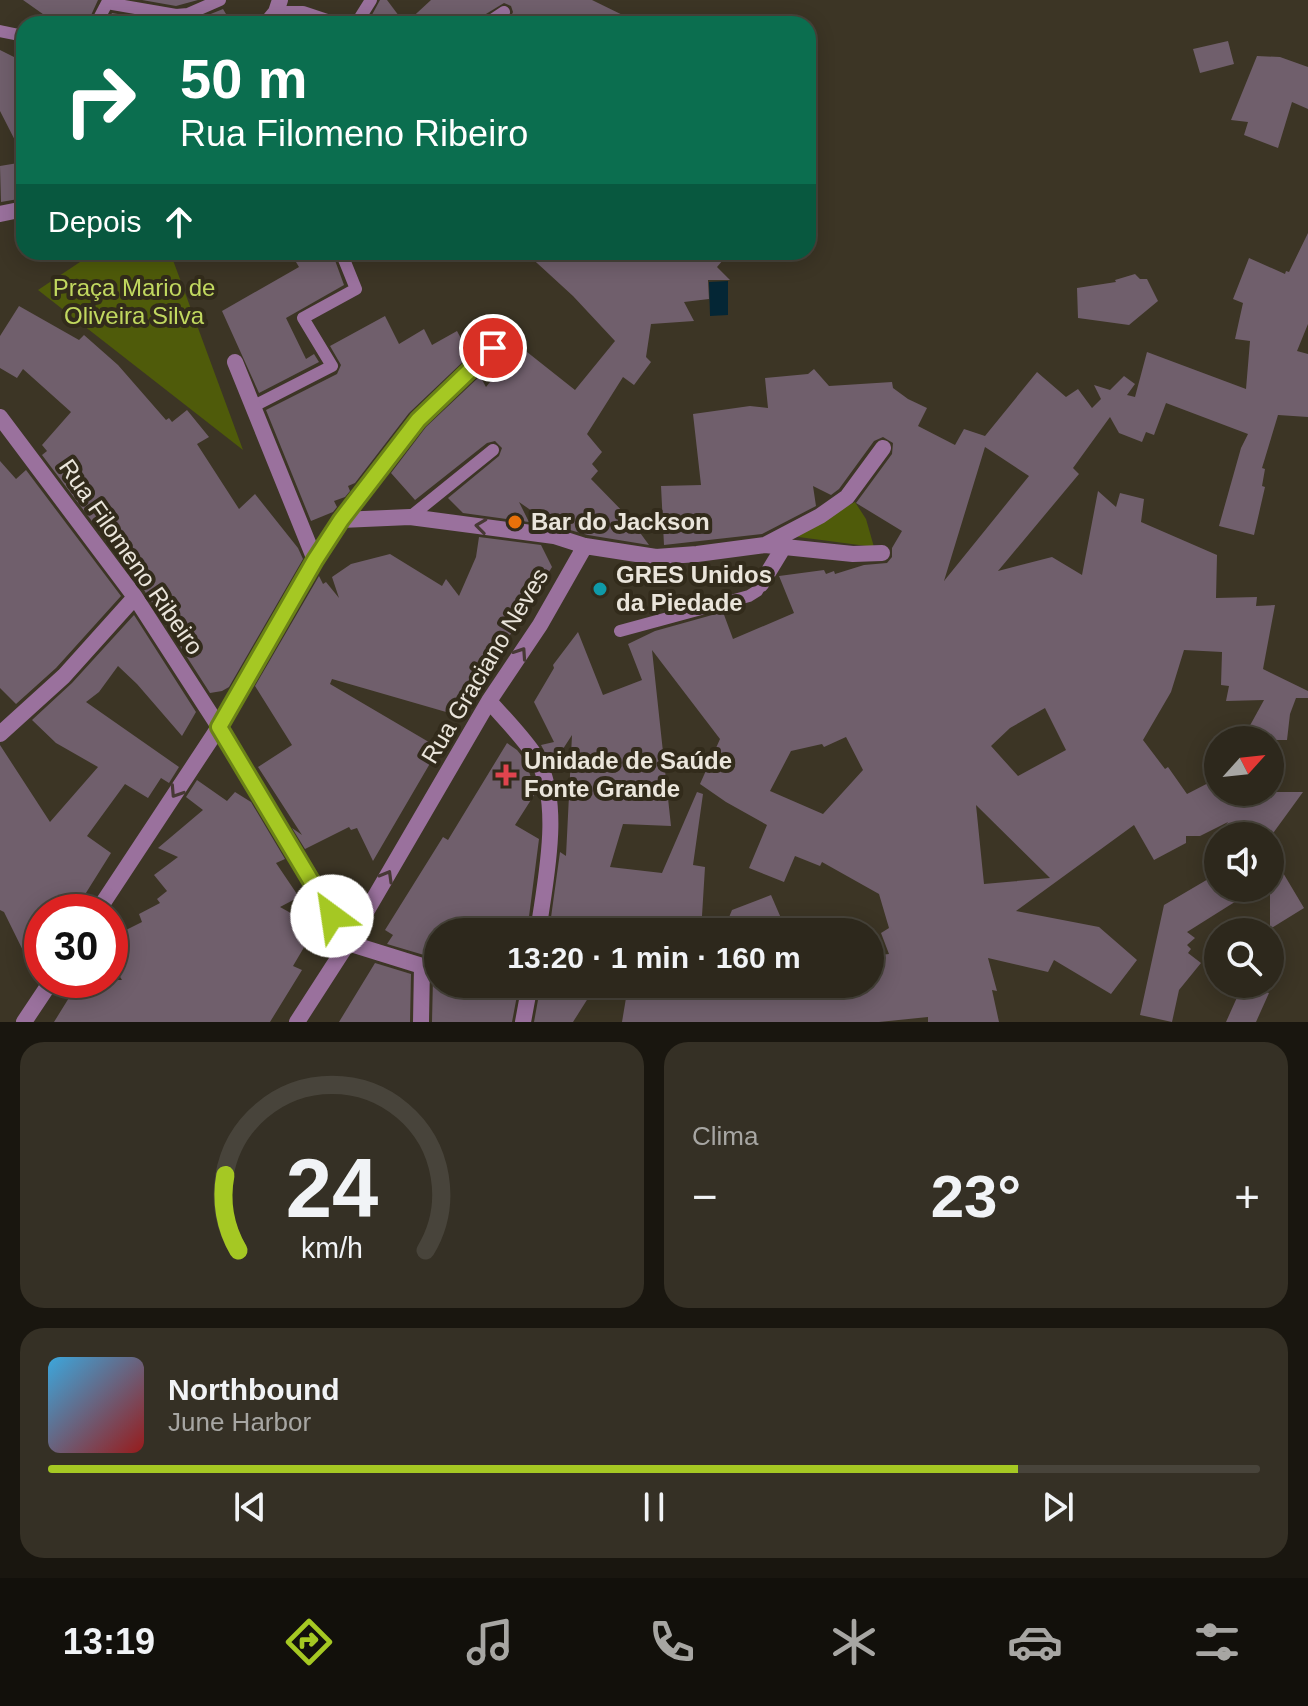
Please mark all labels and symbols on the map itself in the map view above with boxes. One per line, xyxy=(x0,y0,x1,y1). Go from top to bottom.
park label: Praça Mario de Oliveira Silva xyxy=(53,274,215,329)
pin xyxy=(459,314,527,382)
street label: Rua Filomeno Ribeiro xyxy=(54,454,209,660)
place label: Bar do Jackson xyxy=(531,508,710,535)
marker: Bar do Jackson xyxy=(506,513,524,531)
one-way arrow xyxy=(475,518,488,535)
place label: GRES Unidos da Piedade xyxy=(616,561,772,616)
street label: Rua Graciano Neves xyxy=(416,563,554,768)
marker: GRES Unidos da Piedade xyxy=(591,580,609,598)
one-way arrow xyxy=(512,647,527,662)
north arrow xyxy=(1204,726,1284,806)
place label: Unidade de Saúde Fonte Grande xyxy=(524,747,732,802)
marker: Unidade de Saúde Fonte Grande xyxy=(495,764,517,786)
one-way arrow xyxy=(171,783,186,798)
one-way arrow xyxy=(377,870,393,885)
position arrow xyxy=(290,874,374,958)
speed limit sign: 30 xyxy=(24,894,128,998)

